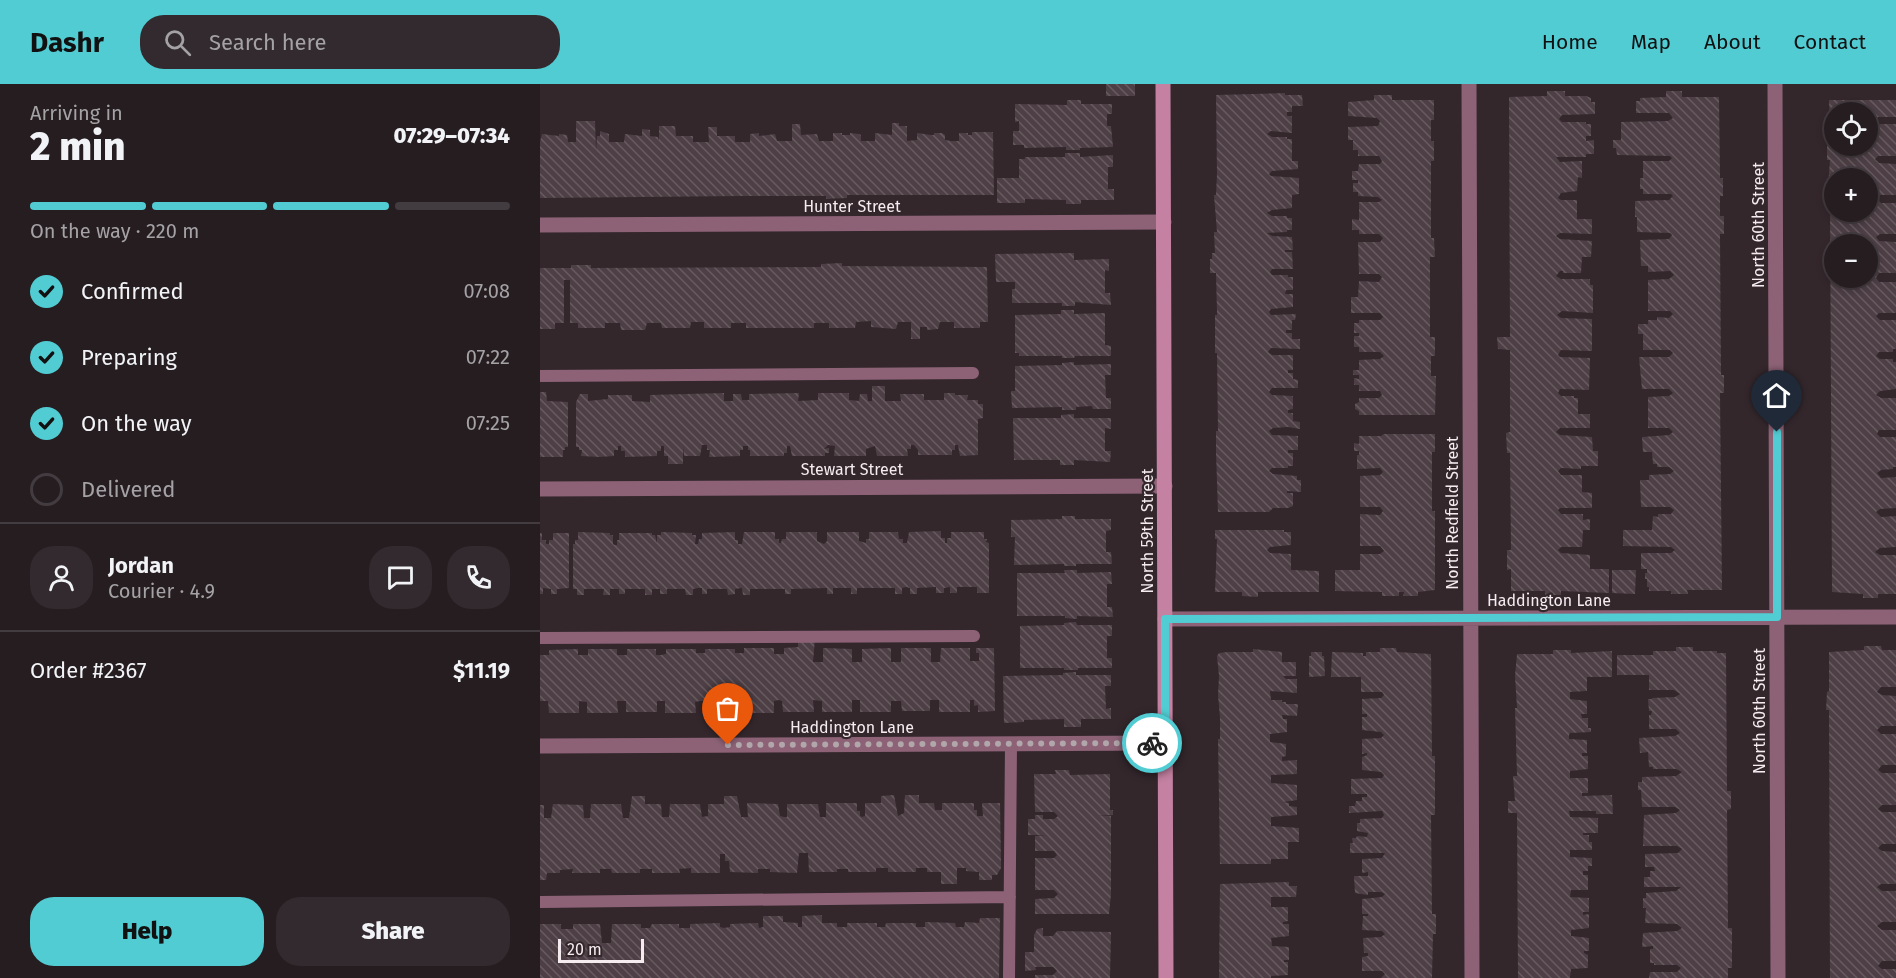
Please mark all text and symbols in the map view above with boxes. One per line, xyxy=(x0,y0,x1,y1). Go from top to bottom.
search box xyxy=(140,15,560,69)
text: Dashr xyxy=(30,26,104,59)
icon: search xyxy=(161,26,194,59)
text: Search here xyxy=(209,29,326,56)
text: Home xyxy=(1542,29,1598,55)
text: Map xyxy=(1631,29,1671,55)
text: About xyxy=(1704,29,1761,55)
text: Contact xyxy=(1794,29,1866,55)
text: Arriving in xyxy=(30,101,123,125)
map controls xyxy=(1824,102,1878,288)
button: locate xyxy=(1824,102,1878,156)
text: 07:29–07:34 xyxy=(393,122,510,149)
text: 2 min xyxy=(30,124,126,170)
street label: North 60th Street xyxy=(1749,162,1768,288)
button: + xyxy=(1824,168,1878,222)
street label: Hunter Street xyxy=(803,197,901,216)
text: On the way · 220 m xyxy=(30,219,199,243)
button: − xyxy=(1824,234,1878,288)
icon: check xyxy=(30,275,63,308)
text: Confirmed xyxy=(81,278,184,305)
text: 07:08 xyxy=(463,279,510,303)
icon: check xyxy=(30,341,63,374)
text: Preparing xyxy=(81,344,177,371)
text: 07:22 xyxy=(466,345,510,369)
pin xyxy=(1751,370,1802,432)
icon: home xyxy=(1760,379,1793,412)
icon: check xyxy=(30,407,63,440)
text: On the way xyxy=(81,410,192,437)
text: 07:25 xyxy=(466,411,510,435)
street label: North Redfield Street xyxy=(1443,436,1462,590)
street label: Stewart Street xyxy=(801,460,904,479)
street label: North 59th Street xyxy=(1138,468,1157,593)
text: Delivered xyxy=(81,476,176,503)
button: person xyxy=(30,546,93,609)
button: chat xyxy=(369,546,432,609)
button: phone xyxy=(447,546,510,609)
text: Jordan xyxy=(108,552,174,579)
text: Courier · 4.9 xyxy=(108,579,215,603)
street label: Haddington Lane xyxy=(1487,591,1611,610)
street label: North 60th Street xyxy=(1750,648,1769,774)
text: Order #2367 xyxy=(30,657,146,684)
text: $11.19 xyxy=(453,657,510,684)
pin xyxy=(702,683,753,745)
icon: bag xyxy=(711,692,744,725)
courier xyxy=(1122,713,1182,773)
street label: Haddington Lane xyxy=(790,718,914,737)
icon: bike xyxy=(1136,727,1169,760)
button: Help xyxy=(30,897,264,966)
button: Share xyxy=(276,897,510,966)
scale bar xyxy=(558,936,644,964)
text: 20 m xyxy=(567,940,602,959)

